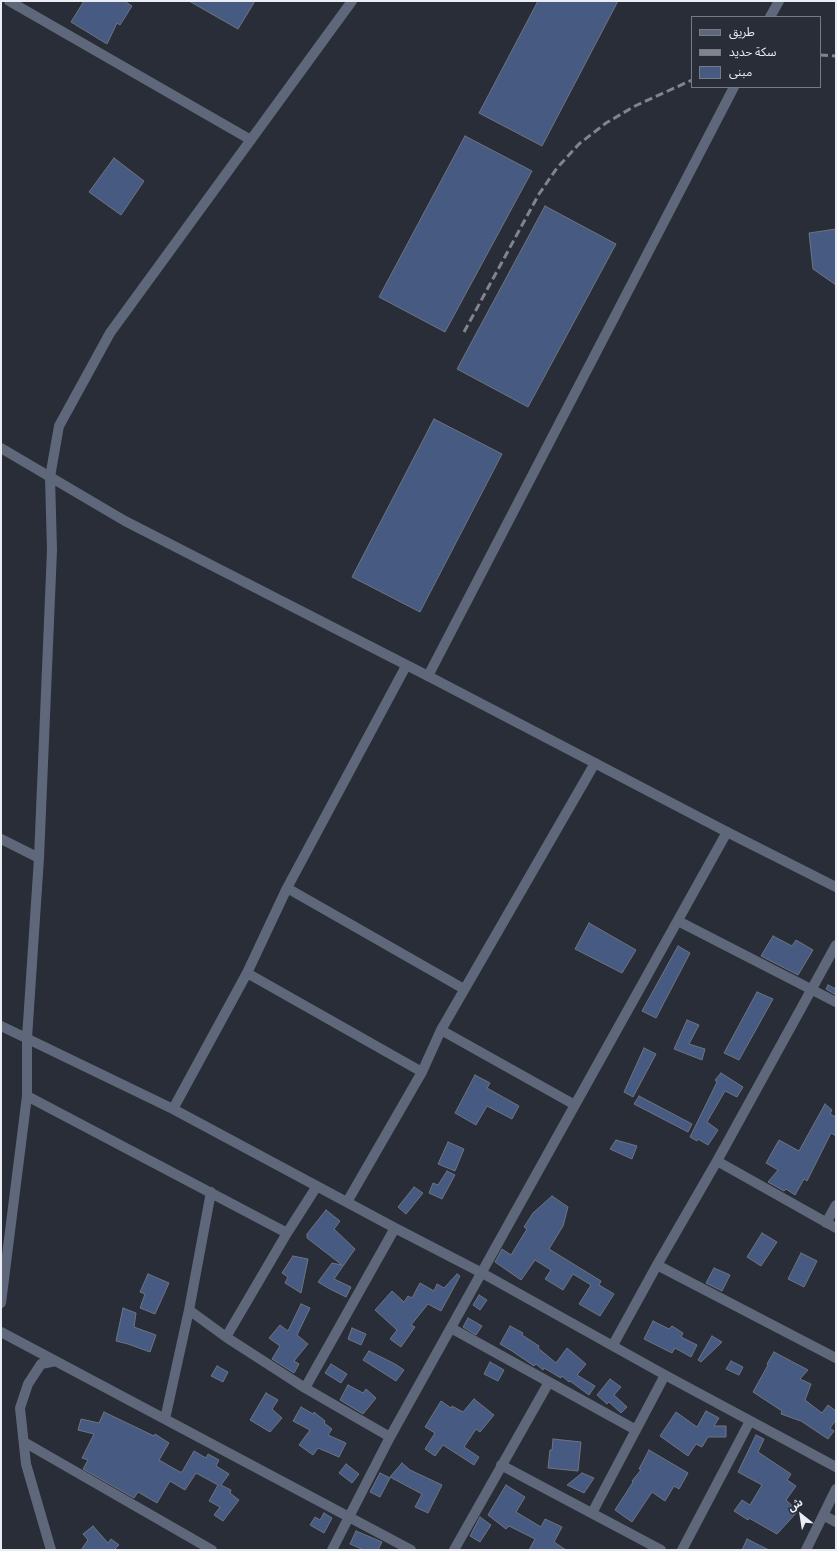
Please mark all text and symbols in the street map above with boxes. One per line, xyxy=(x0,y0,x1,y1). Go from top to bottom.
legend xyxy=(691,16,821,88)
text: طريق xyxy=(729,24,755,39)
text: سكة حديد xyxy=(729,44,776,59)
text: مبنى xyxy=(729,64,752,79)
north arrow xyxy=(781,1495,821,1535)
text: ش xyxy=(785,1495,805,1514)

